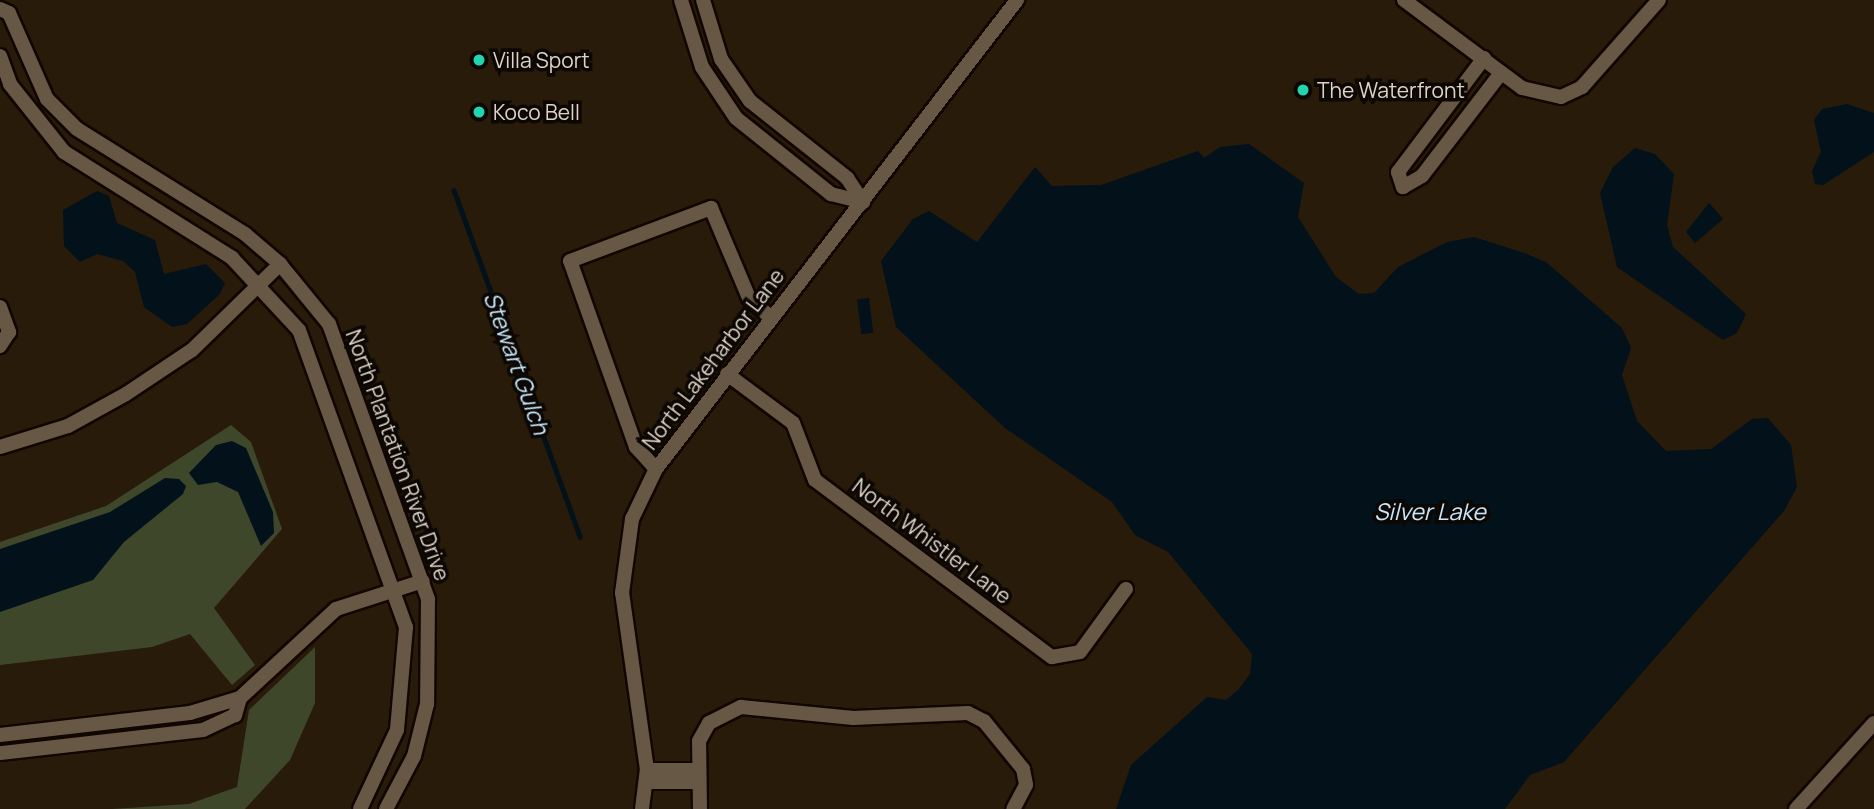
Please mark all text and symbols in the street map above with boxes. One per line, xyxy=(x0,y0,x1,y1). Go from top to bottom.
place label: Villa Sport xyxy=(493,47,590,73)
marker: Villa Sport xyxy=(471,52,487,68)
place label: The Waterfront xyxy=(1317,77,1465,103)
marker: The Waterfront xyxy=(1295,82,1311,98)
place label: Koco Bell xyxy=(493,99,580,125)
marker: Koco Bell xyxy=(471,104,487,120)
street label: North Lakeharbor Lane xyxy=(637,264,789,454)
water label: Stewart Gulch xyxy=(478,288,556,438)
street label: North Plantation River Drive xyxy=(341,326,455,584)
street label: North Whistler Lane xyxy=(848,473,1016,609)
water label: Silver Lake xyxy=(1374,497,1486,525)

